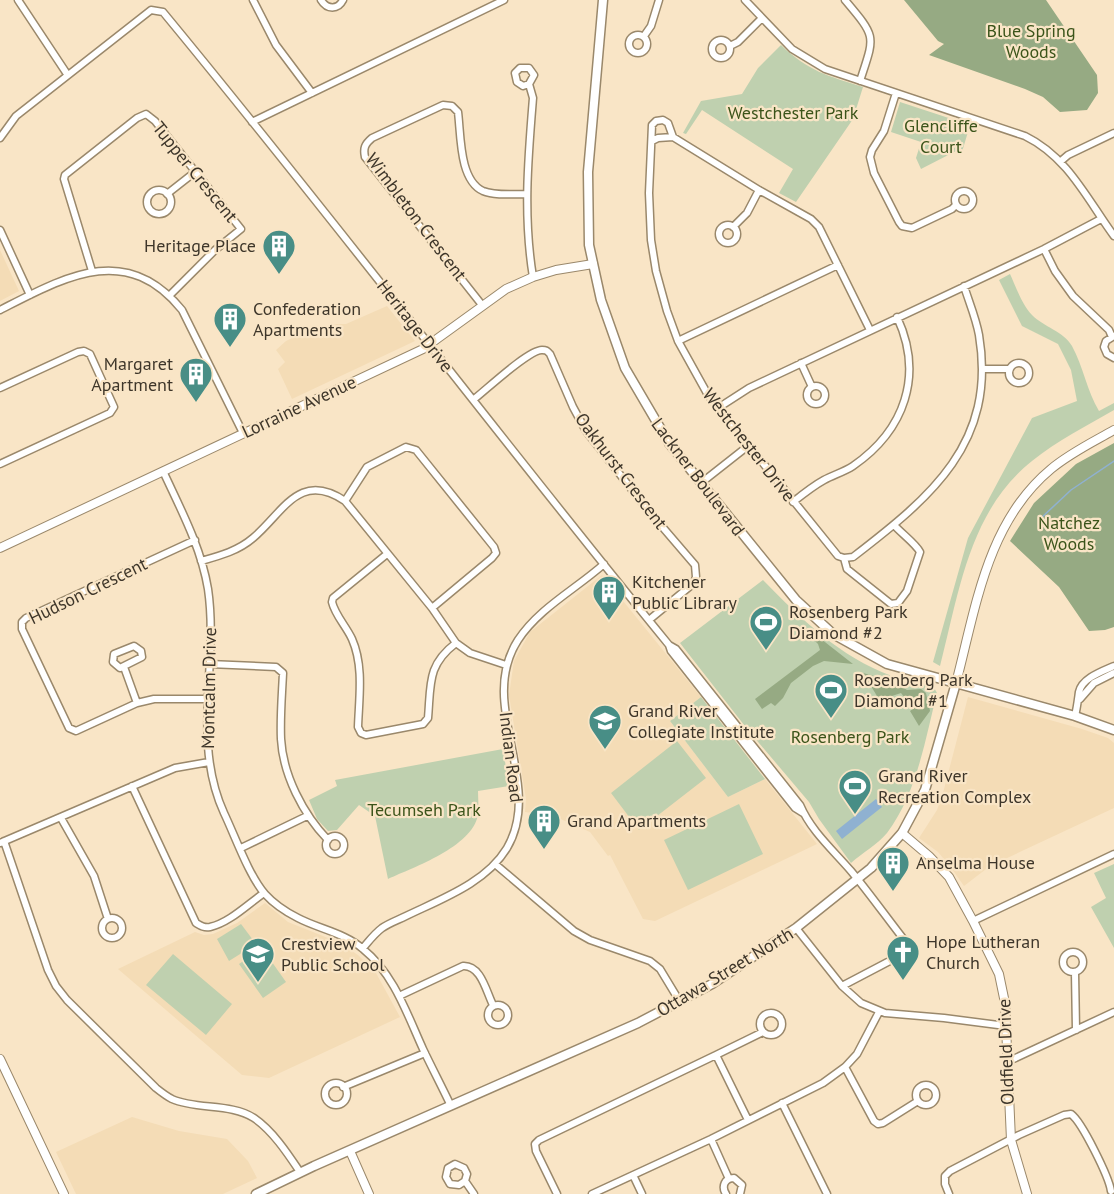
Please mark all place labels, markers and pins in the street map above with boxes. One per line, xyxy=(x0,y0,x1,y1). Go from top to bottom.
building icon: Heritage Place xyxy=(261,228,297,275)
place label: Heritage Place xyxy=(144,234,256,257)
place label: Confederation Apartments xyxy=(253,297,361,341)
building icon: Confederation Apartments xyxy=(212,301,248,348)
place label: Margaret Apartment xyxy=(91,352,173,396)
building icon: Margaret Apartment xyxy=(178,356,214,403)
place label: Kitchener Public Library xyxy=(632,570,737,614)
building icon: Kitchener Public Library xyxy=(591,574,627,621)
place label: Rosenberg Park Diamond #2 xyxy=(789,600,908,644)
sports icon: Rosenberg Park Diamond #2 xyxy=(748,604,784,651)
place label: Rosenberg Park Diamond #1 xyxy=(854,668,973,712)
sports icon: Rosenberg Park Diamond #1 xyxy=(813,672,849,719)
place label: Grand River Collegiate Institute xyxy=(628,699,774,743)
school or university icon: Grand River Collegiate Institute xyxy=(587,703,623,750)
place label: Grand River Recreation Complex xyxy=(878,764,1031,808)
sports icon: Grand River Recreation Complex xyxy=(837,768,873,815)
building icon: Grand Apartments xyxy=(526,803,562,850)
place label: Grand Apartments xyxy=(567,809,706,832)
building icon: Anselma House xyxy=(875,845,911,892)
place label: Anselma House xyxy=(916,851,1035,874)
place label: Hope Lutheran Church xyxy=(926,930,1040,974)
place label: Crestview Public School xyxy=(281,932,385,976)
church icon: Hope Lutheran Church xyxy=(885,934,921,981)
school or university icon: Crestview Public School xyxy=(240,936,276,983)

